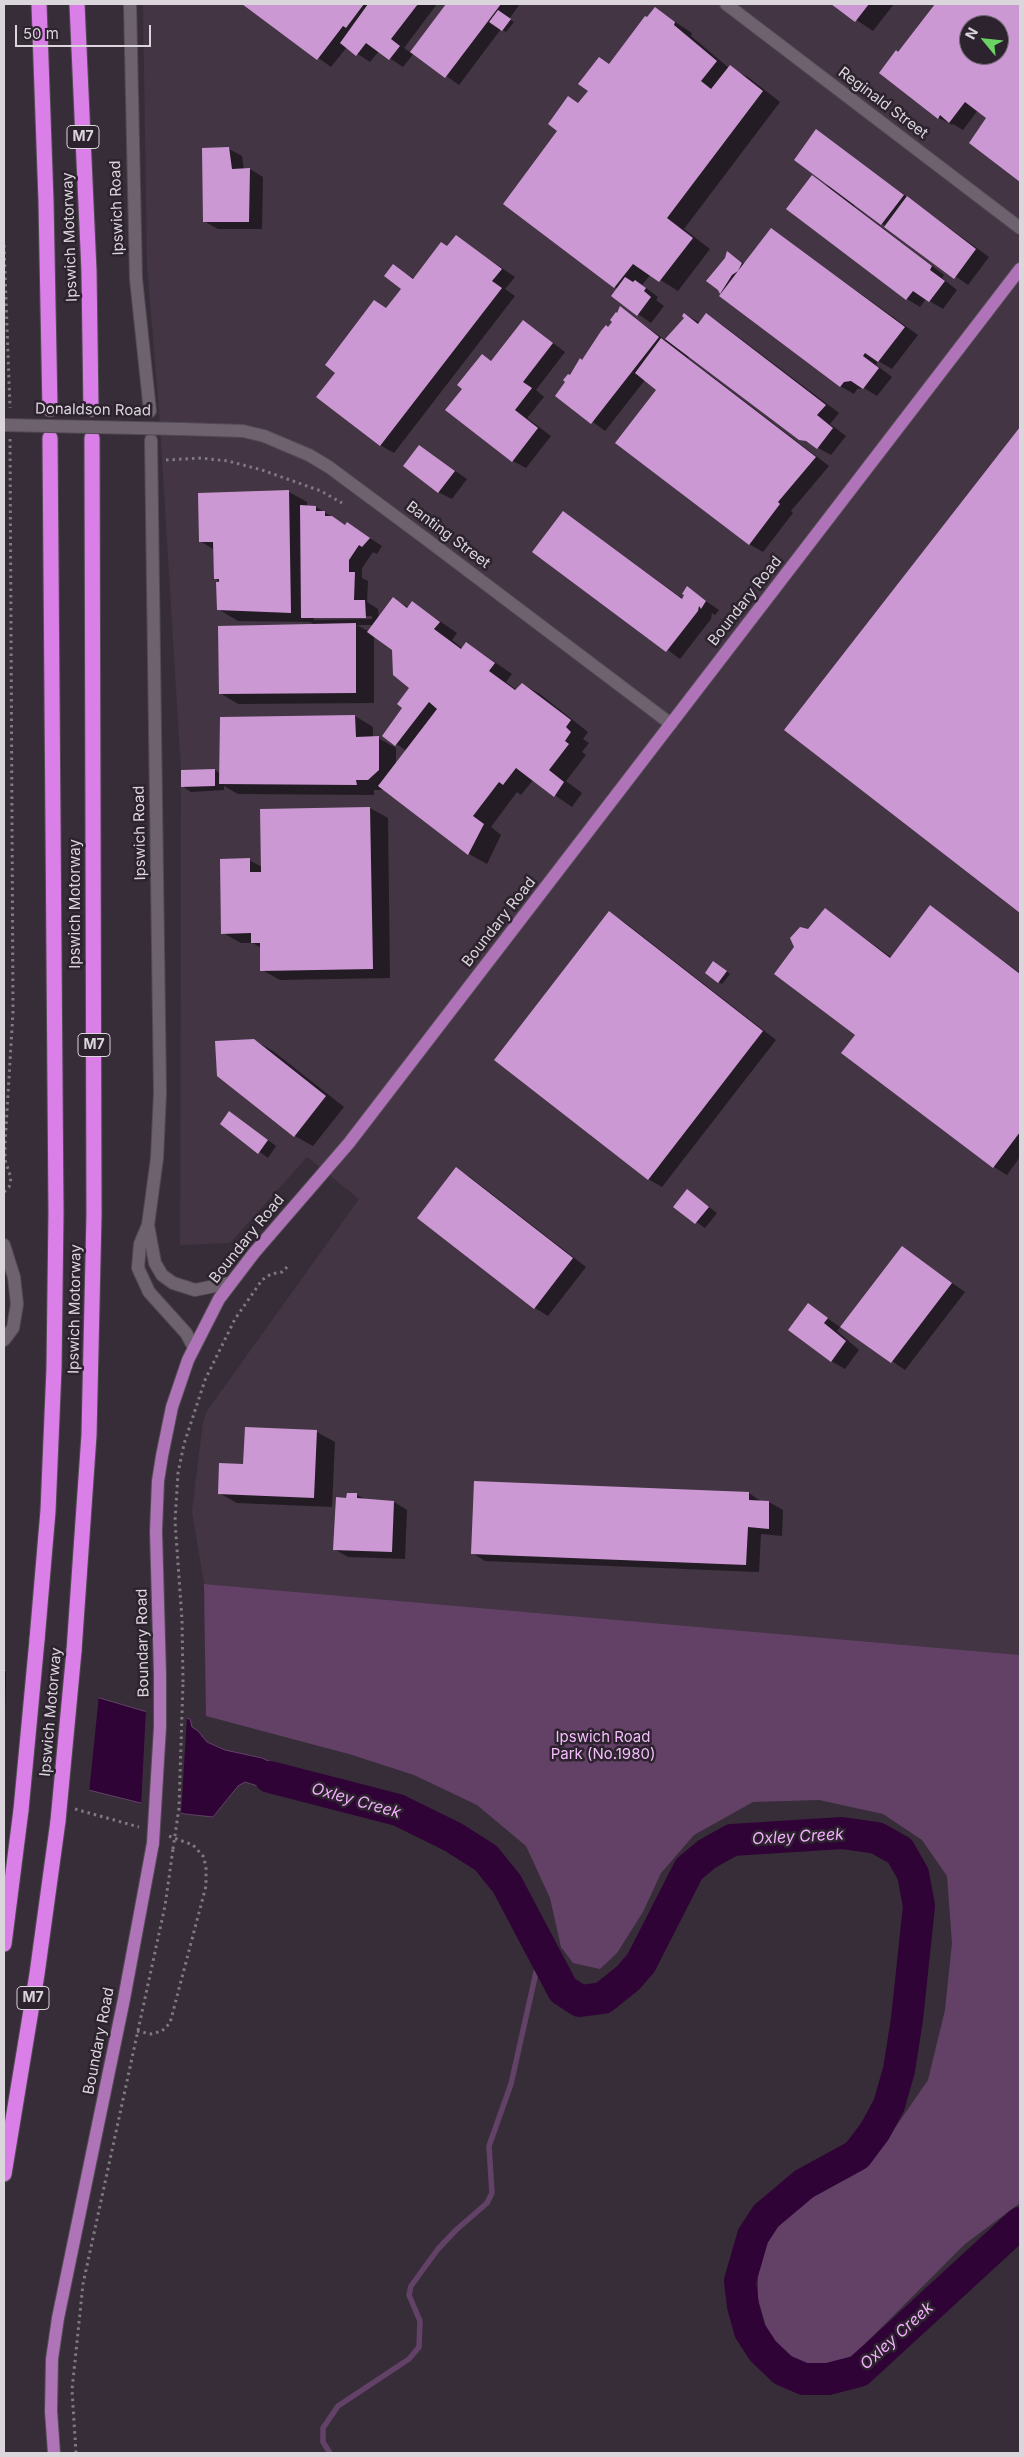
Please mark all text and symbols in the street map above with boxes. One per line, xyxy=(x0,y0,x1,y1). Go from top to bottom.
scale bar xyxy=(18,15,154,47)
north arrow xyxy=(959,15,1009,65)
text: 50 m xyxy=(23,24,59,43)
text: N xyxy=(961,24,981,42)
street label: Reginald Street xyxy=(835,63,931,143)
road number: M7 xyxy=(67,125,99,148)
street label: Ipswich Road xyxy=(106,160,128,256)
street label: Ipswich Motorway xyxy=(59,172,81,302)
street label: Donaldson Road xyxy=(35,400,151,420)
street label: Banting Street xyxy=(403,498,493,572)
street label: Boundary Road xyxy=(704,553,786,649)
street label: Ipswich Road xyxy=(130,785,150,881)
street label: Ipswich Motorway xyxy=(66,839,84,969)
street label: Boundary Road xyxy=(458,874,540,970)
road number: M7 xyxy=(78,1034,110,1056)
street label: Boundary Road xyxy=(206,1191,288,1287)
street label: Ipswich Motorway xyxy=(65,1244,85,1374)
street label: Boundary Road xyxy=(133,1588,153,1698)
street label: Ipswich Motorway xyxy=(36,1647,66,1777)
park label: Ipswich Road Park (No.1980) xyxy=(551,1728,655,1763)
water label: Oxley Creek xyxy=(309,1779,403,1823)
water label: Oxley Creek xyxy=(752,1825,844,1849)
road number: M7 xyxy=(17,1986,49,2010)
street label: Boundary Road xyxy=(80,1986,118,2096)
water label: Oxley Creek xyxy=(856,2298,938,2374)

